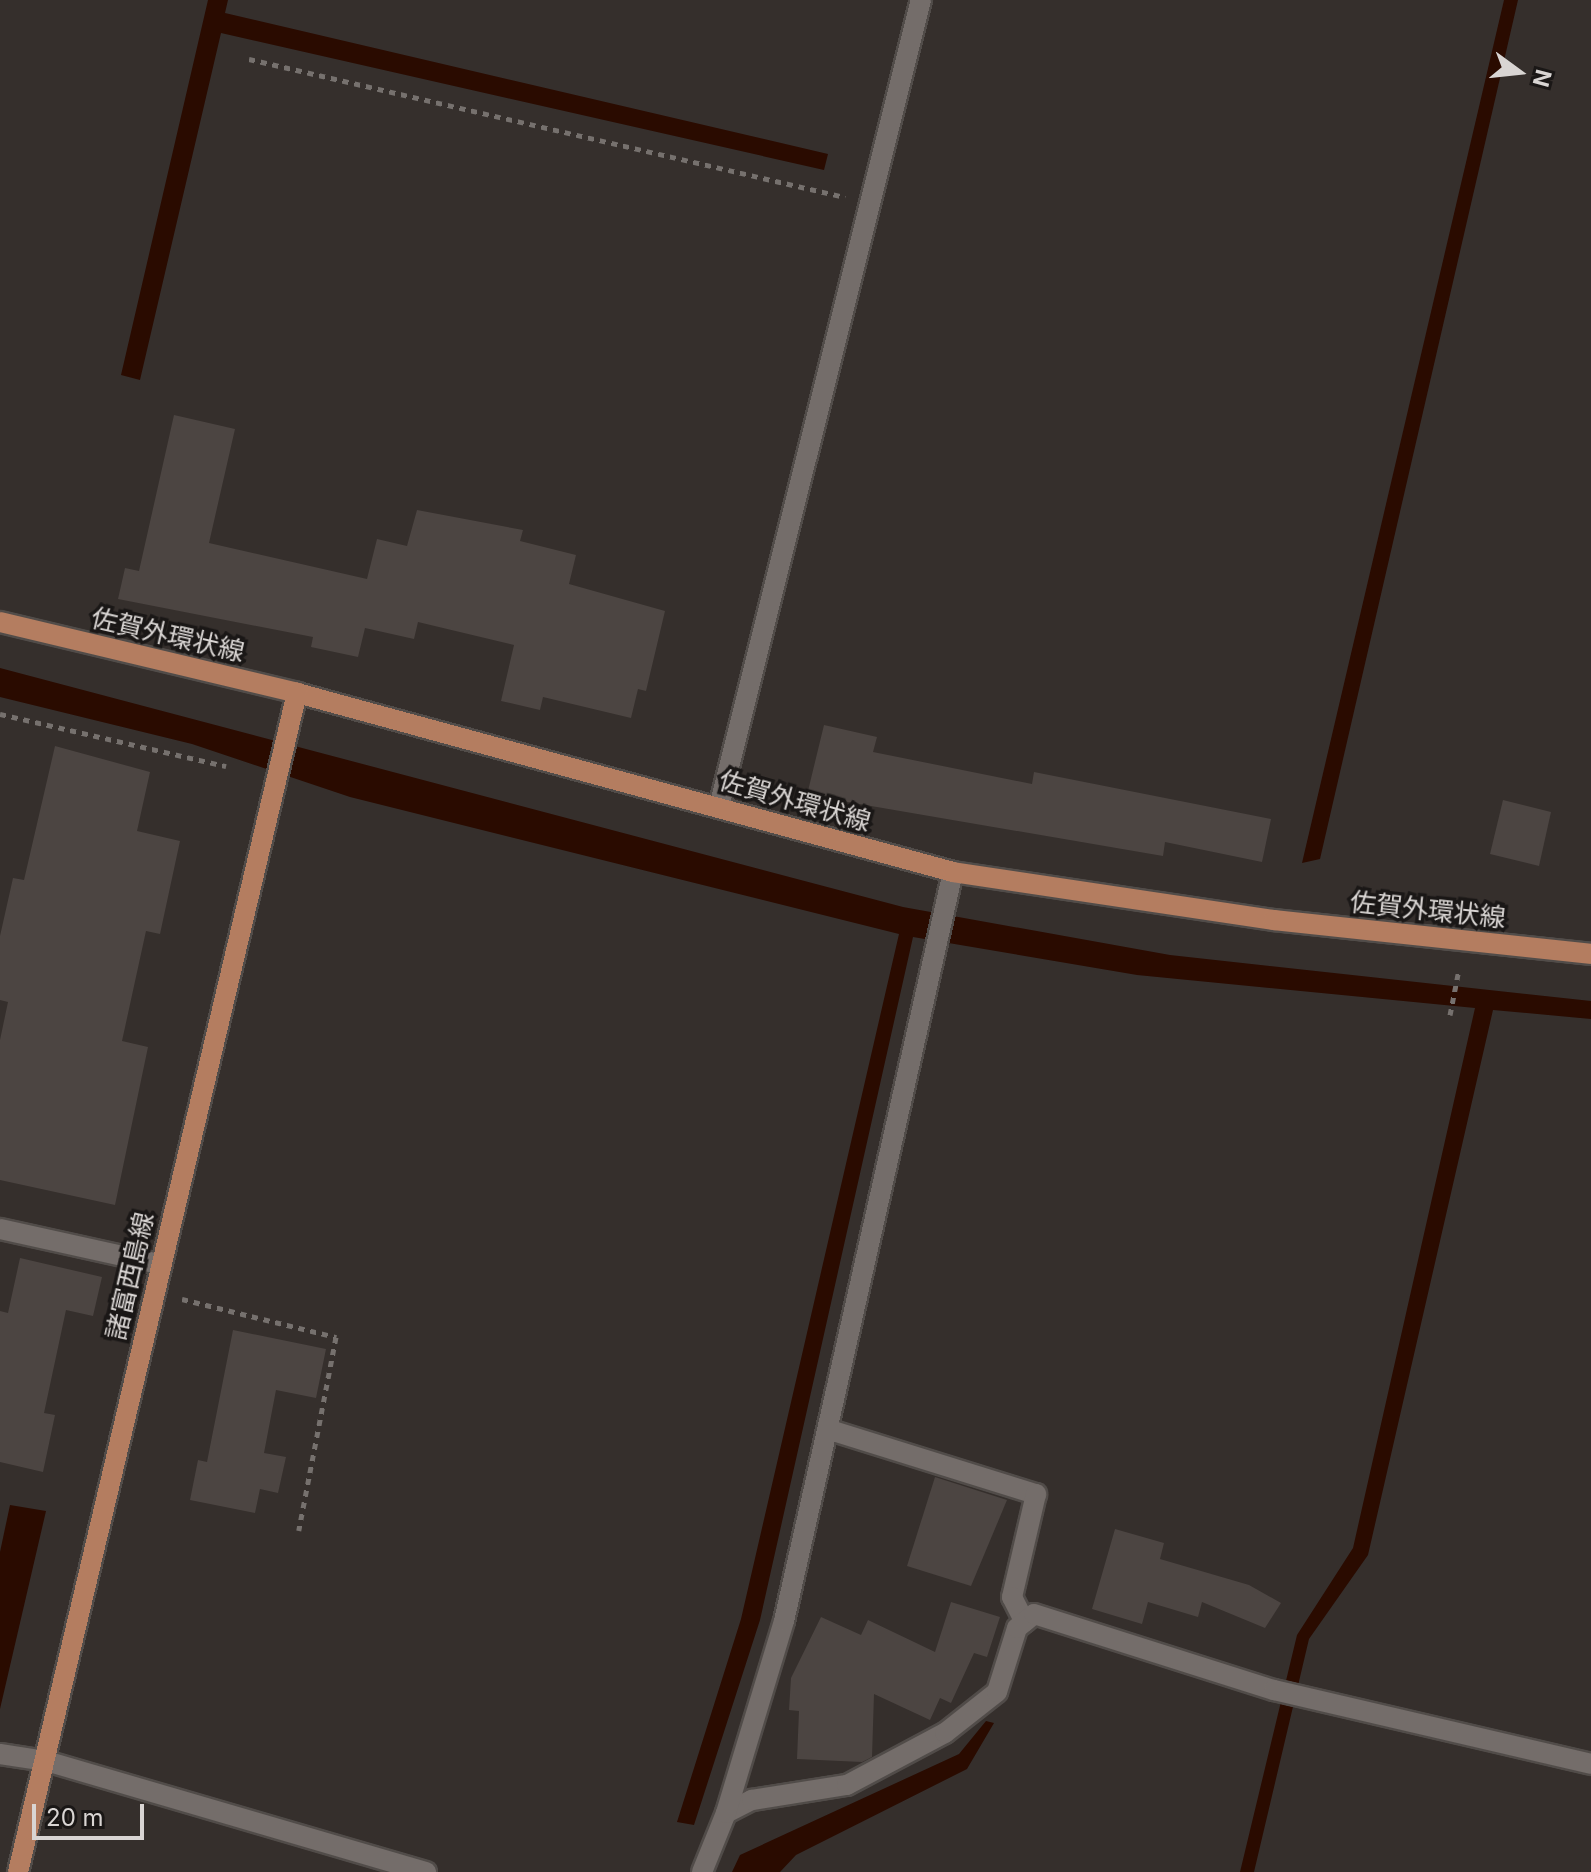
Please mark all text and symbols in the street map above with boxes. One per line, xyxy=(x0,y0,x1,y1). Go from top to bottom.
north arrow xyxy=(1479,32,1559,112)
text: N xyxy=(1527,67,1557,90)
street label: 佐賀外環状線 xyxy=(88,602,248,668)
street label: 佐賀外環状線 xyxy=(716,765,874,837)
street label: 佐賀外環状線 xyxy=(1349,886,1507,934)
street label: 諸富西島線 xyxy=(100,1209,160,1343)
scale bar xyxy=(36,1788,148,1838)
text: 20 m xyxy=(46,1803,104,1832)

